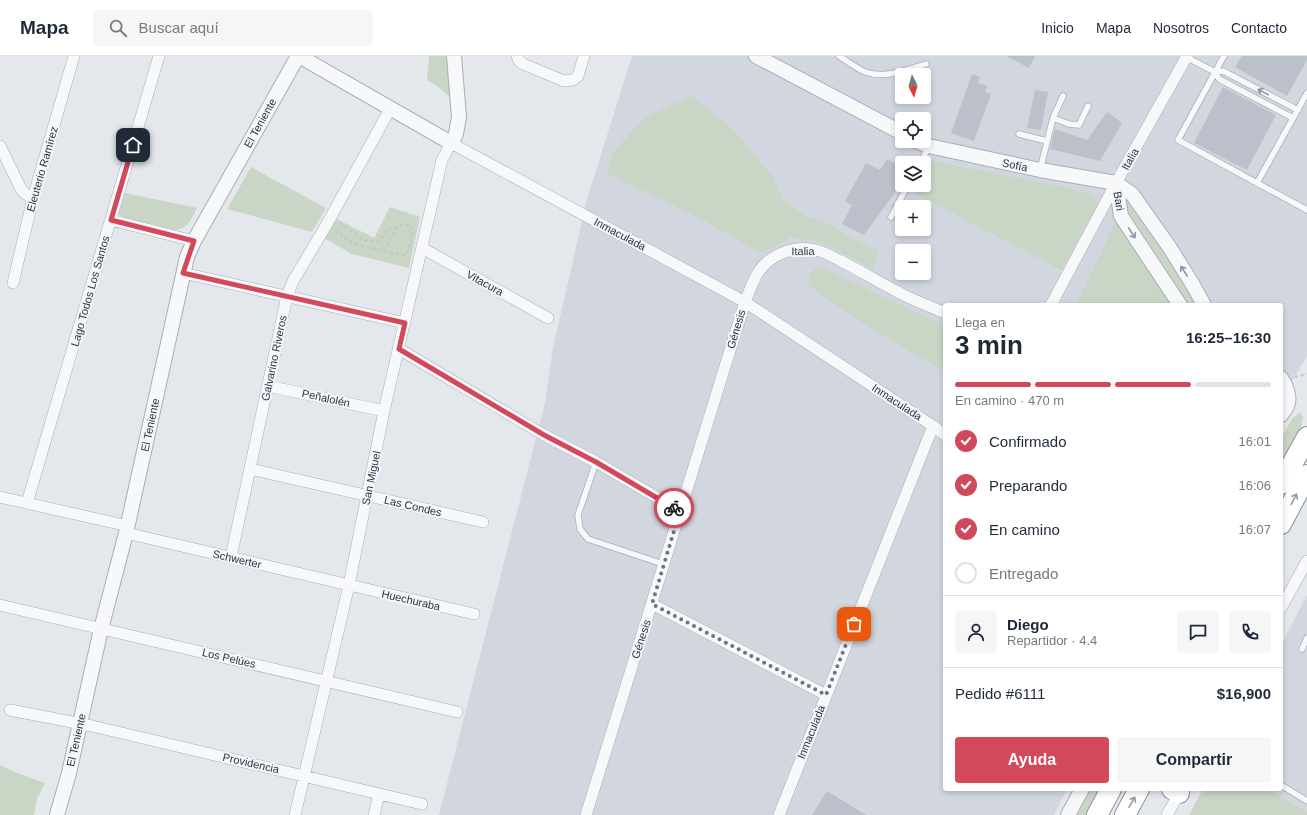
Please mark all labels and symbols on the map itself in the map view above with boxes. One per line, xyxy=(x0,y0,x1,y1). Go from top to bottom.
north arrow xyxy=(895,68,931,104)
one-way arrow xyxy=(1258,87,1270,95)
street label: El Teniente xyxy=(242,96,278,150)
street label: Eleuterio Ramírez xyxy=(24,125,60,213)
pin xyxy=(116,128,150,162)
street label: Italia xyxy=(1119,145,1141,172)
street label: Sofía xyxy=(1001,156,1030,174)
street label: Bari xyxy=(1112,190,1126,212)
street label: Inmaculada xyxy=(592,215,649,253)
one-way arrow xyxy=(1128,227,1136,238)
street label: Lago Todos Los Santos xyxy=(68,234,112,348)
street label: Italia xyxy=(791,245,816,257)
one-way arrow xyxy=(1180,266,1188,277)
street label: Vitacura xyxy=(465,268,506,298)
street label: Génesis xyxy=(724,307,748,350)
street label: Galvarino Riveros xyxy=(259,314,289,402)
street label: Inmaculada xyxy=(870,381,925,423)
street label: Peñalolén xyxy=(301,387,351,409)
street label: El Teniente xyxy=(138,397,162,453)
street label: San Miguel xyxy=(359,450,383,506)
courier xyxy=(654,488,694,528)
street label: Las Condes xyxy=(383,494,443,519)
one-way arrow xyxy=(1291,494,1298,506)
street label: Schwerter xyxy=(212,548,263,570)
street label: Huechuraba xyxy=(380,587,442,613)
pin xyxy=(837,607,871,641)
street label: Génesis xyxy=(629,617,653,660)
street label: Los Pelúes xyxy=(201,646,257,670)
street label: Inmaculada xyxy=(795,703,828,761)
street label: El Teniente xyxy=(64,712,88,768)
street label: Providencia xyxy=(222,751,281,776)
one-way arrow xyxy=(1129,796,1136,808)

